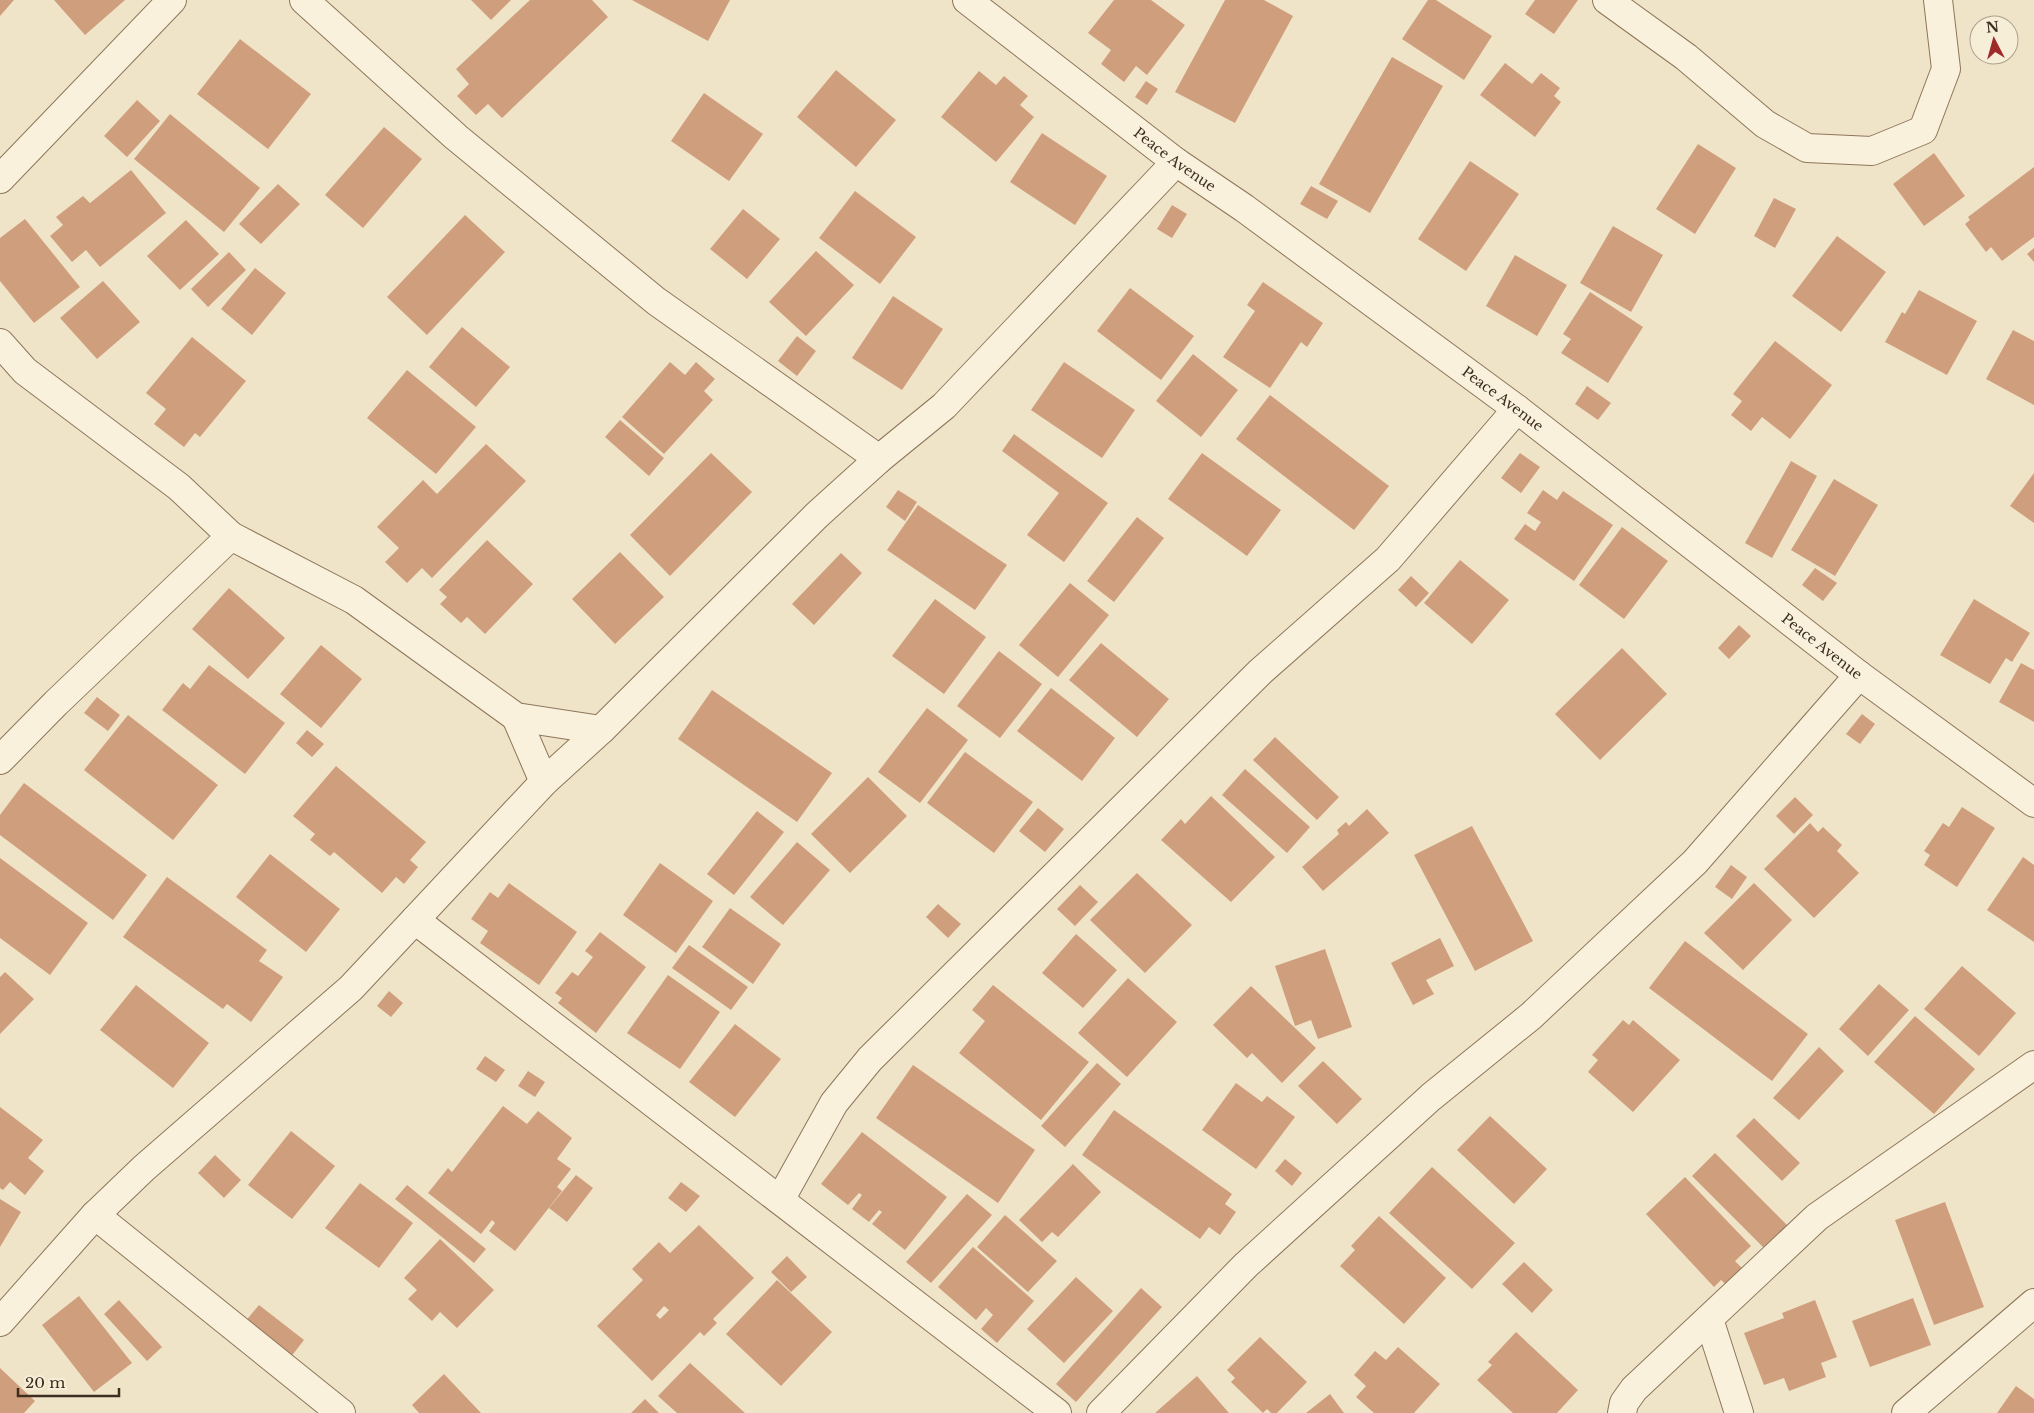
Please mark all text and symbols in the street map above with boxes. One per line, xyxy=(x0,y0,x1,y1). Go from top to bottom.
north arrow xyxy=(1969,15,2019,65)
text: N xyxy=(1985,17,2000,37)
street label: Peace Avenue xyxy=(1130,124,1219,195)
street label: Peace Avenue xyxy=(1458,362,1547,435)
street label: Peace Avenue xyxy=(1778,609,1866,683)
scale bar xyxy=(18,1366,119,1398)
text: 20 m xyxy=(25,1373,65,1392)

